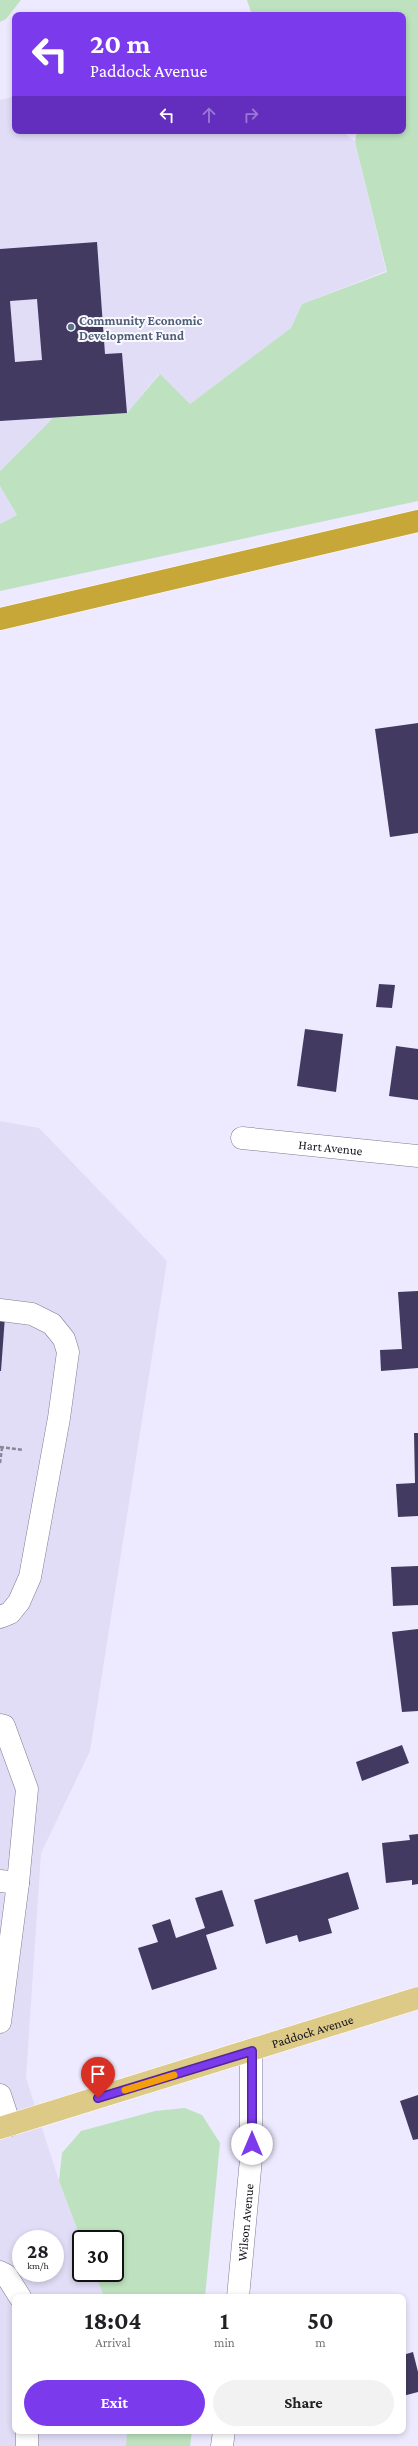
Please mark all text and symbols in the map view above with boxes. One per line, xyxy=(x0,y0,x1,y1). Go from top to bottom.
icon: left xyxy=(24,28,76,80)
text: 20 m xyxy=(90,28,150,59)
text: Paddock Avenue xyxy=(90,61,207,81)
icon: left xyxy=(156,104,178,126)
icon: ahead xyxy=(198,104,220,126)
icon: right xyxy=(240,104,262,126)
place label: Community Economic Development Fund xyxy=(79,313,203,343)
marker: Community Economic Development Fund xyxy=(66,322,76,332)
street label: Hart Avenue xyxy=(298,1137,363,1158)
street label: Paddock Avenue xyxy=(270,2012,355,2051)
pin xyxy=(81,2057,115,2098)
icon: arrive xyxy=(87,2063,109,2085)
position arrow xyxy=(231,2123,273,2165)
street label: Wilson Avenue xyxy=(234,2183,257,2262)
speed limit sign: 30 xyxy=(72,2230,124,2282)
text: 28 xyxy=(27,2240,49,2262)
text: km/h xyxy=(27,2260,49,2271)
text: 18:04 xyxy=(84,2307,142,2334)
text: 1 xyxy=(220,2307,229,2334)
text: 50 xyxy=(307,2307,334,2334)
text: Arrival xyxy=(95,2335,131,2350)
text: min xyxy=(214,2335,235,2350)
text: m xyxy=(315,2335,326,2350)
button: Exit xyxy=(24,2380,205,2426)
button: Share xyxy=(213,2380,394,2426)

